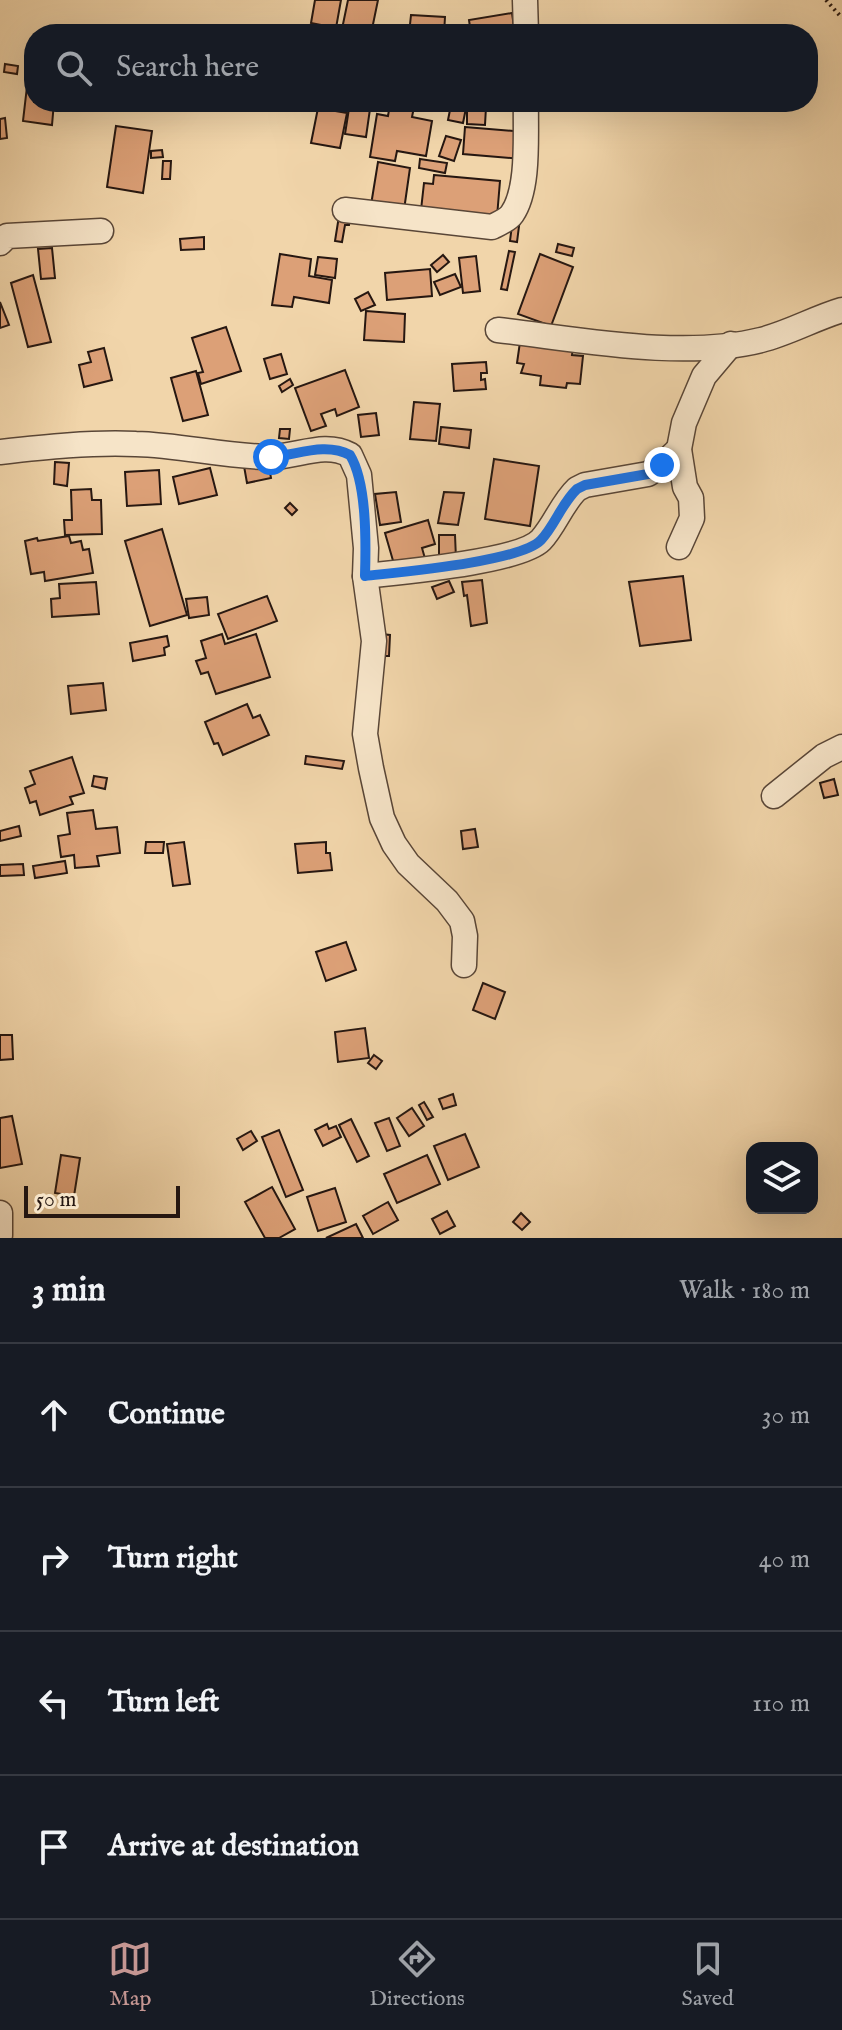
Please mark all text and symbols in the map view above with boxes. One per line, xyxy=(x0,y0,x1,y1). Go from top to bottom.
search box xyxy=(24,24,818,112)
icon: search xyxy=(52,46,96,90)
text: Search here xyxy=(116,49,259,87)
route start xyxy=(253,439,289,475)
route end xyxy=(644,447,680,483)
map controls xyxy=(746,1142,818,1214)
button: layers xyxy=(746,1142,818,1214)
scale bar xyxy=(24,1182,180,1218)
text: 50 m xyxy=(36,1186,77,1214)
text: 3 min xyxy=(32,1269,106,1312)
text: Walk · 180 m xyxy=(679,1274,810,1307)
icon: ahead xyxy=(32,1393,76,1437)
text: Continue xyxy=(108,1396,225,1434)
text: 30 m xyxy=(762,1399,810,1432)
icon: right xyxy=(32,1537,76,1581)
text: Turn right xyxy=(108,1540,238,1578)
text: 40 m xyxy=(759,1543,810,1576)
icon: left xyxy=(32,1681,76,1725)
text: Turn left xyxy=(108,1684,219,1722)
text: 110 m xyxy=(752,1687,810,1720)
icon: arrive xyxy=(32,1825,76,1869)
text: Arrive at destination xyxy=(108,1828,359,1866)
tab: Map xyxy=(108,1937,152,2013)
tab: Directions xyxy=(369,1937,465,2013)
tab: Saved xyxy=(682,1937,734,2013)

